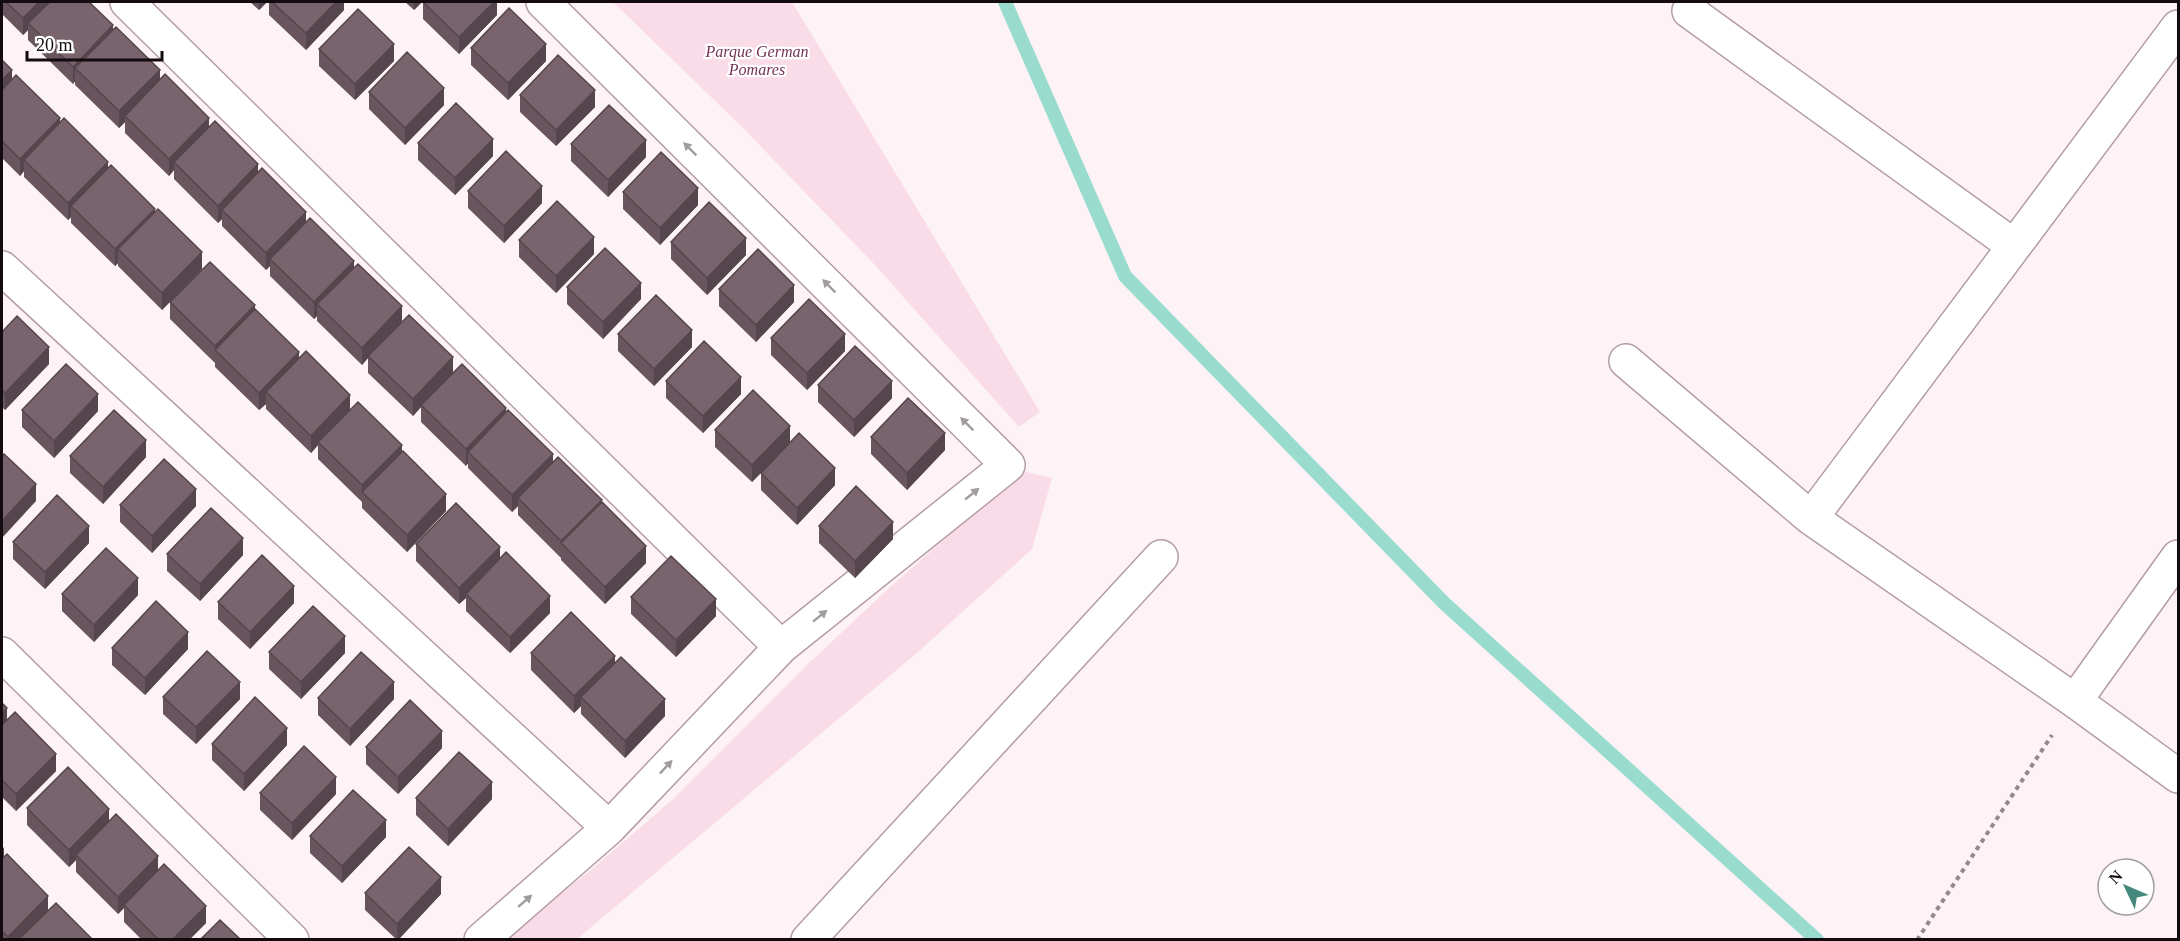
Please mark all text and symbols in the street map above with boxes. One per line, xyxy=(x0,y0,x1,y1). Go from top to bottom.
scale bar xyxy=(27,24,162,62)
text: 20 m xyxy=(36,35,73,55)
park label: Parque German Pomares xyxy=(705,43,808,78)
one-way arrow xyxy=(684,142,698,156)
one-way arrow xyxy=(822,280,836,294)
one-way arrow xyxy=(960,417,974,431)
one-way arrow xyxy=(964,487,980,500)
one-way arrow xyxy=(812,610,827,622)
one-way arrow xyxy=(659,761,673,775)
north arrow xyxy=(2096,857,2156,917)
text: N xyxy=(2105,867,2126,887)
one-way arrow xyxy=(517,895,532,908)

